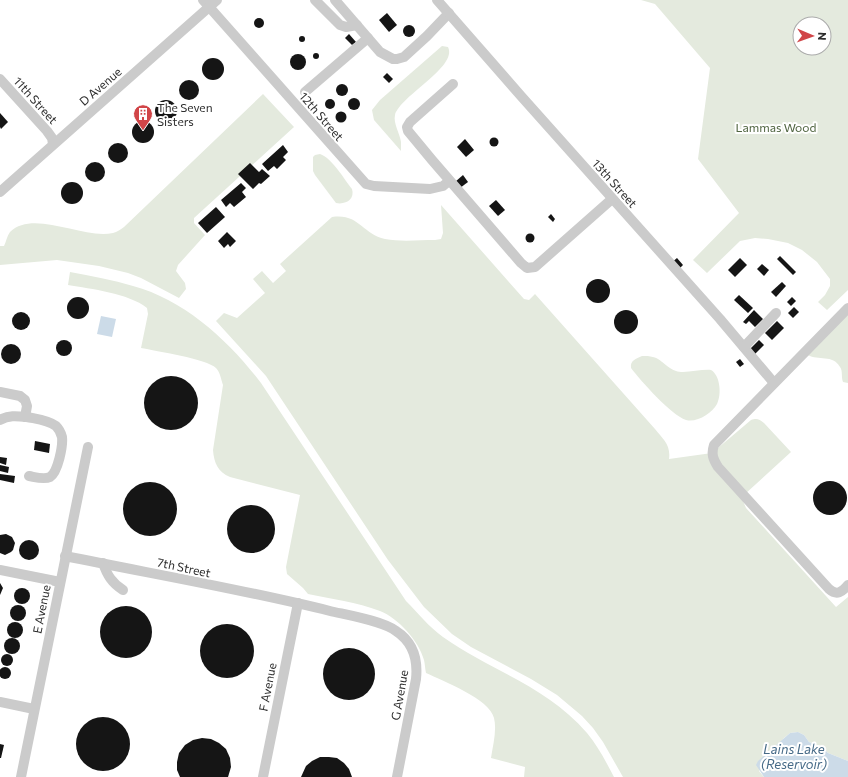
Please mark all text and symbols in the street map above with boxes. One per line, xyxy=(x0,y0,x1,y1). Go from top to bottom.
north arrow xyxy=(792,16,832,56)
text: N xyxy=(816,32,829,41)
street label: D Avenue xyxy=(76,64,124,108)
street label: 11th Street xyxy=(11,74,61,126)
street label: 12th Street xyxy=(297,89,347,143)
place label: The Seven Sisters xyxy=(157,100,213,128)
building icon: The Seven Sisters xyxy=(132,103,154,131)
park label: Lammas Wood xyxy=(736,120,816,134)
street label: 13th Street xyxy=(590,156,640,210)
street label: 7th Street xyxy=(156,555,212,580)
street label: E Avenue xyxy=(29,583,53,635)
street label: F Avenue xyxy=(255,662,279,712)
street label: G Avenue xyxy=(388,669,410,721)
water label: Lains Lake (Reservoir) xyxy=(761,741,827,772)

